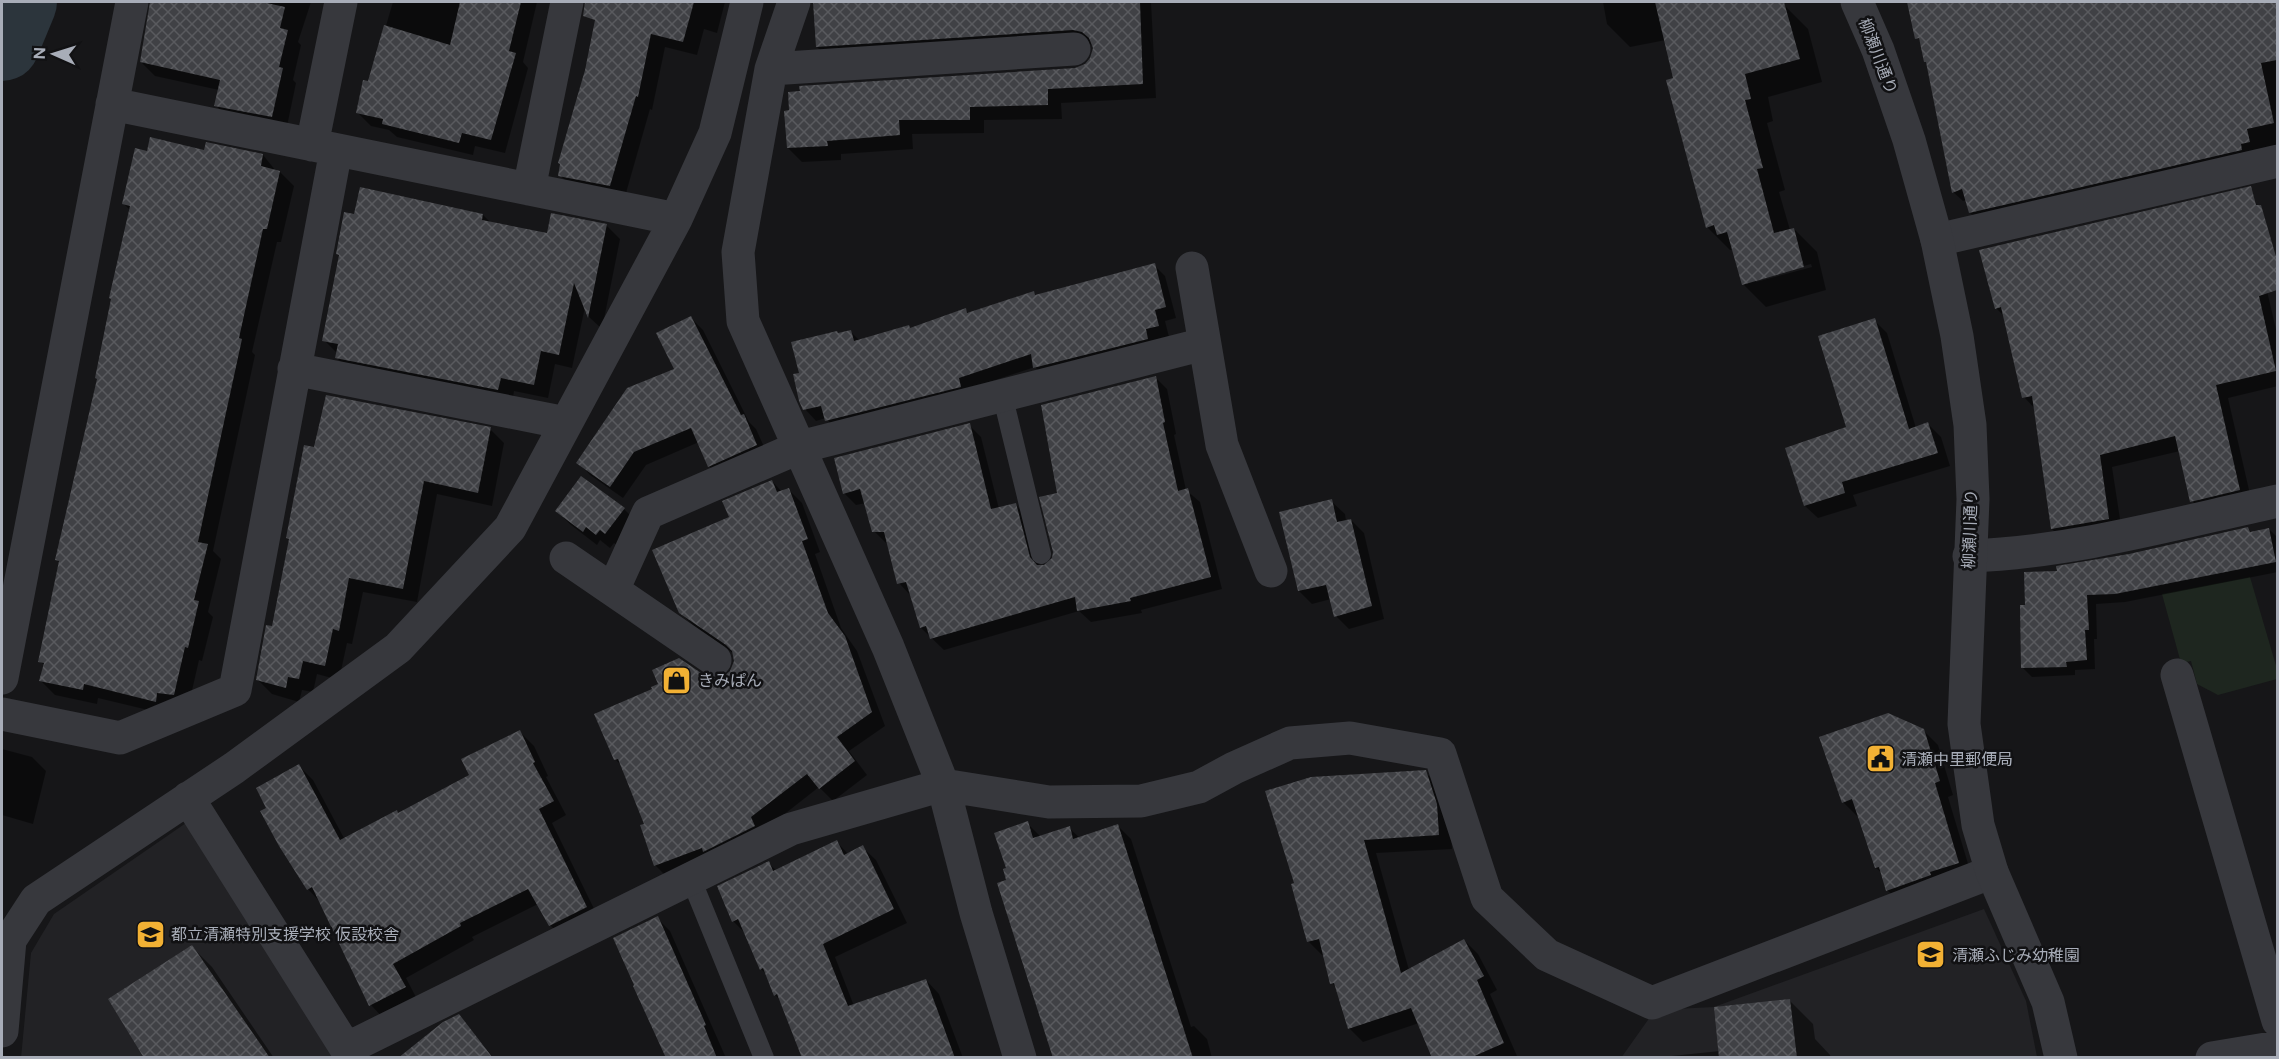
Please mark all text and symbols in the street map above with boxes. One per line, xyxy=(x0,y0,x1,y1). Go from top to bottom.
street label: 柳瀬川通り xyxy=(1855,15,1901,97)
north arrow xyxy=(24,24,84,84)
text: N xyxy=(30,47,49,60)
street label: 柳瀬川通り xyxy=(1959,489,1981,569)
shop icon: きみぱん xyxy=(661,664,693,696)
place label: きみぱん xyxy=(698,671,762,690)
public building icon: 清瀬中里郵便局 xyxy=(1864,743,1896,775)
place label: 清瀬中里郵便局 xyxy=(1901,750,2013,769)
school or university icon: 都立清瀬特別支援学校 仮設校舎 xyxy=(134,918,166,950)
place label: 都立清瀬特別支援学校 仮設校舎 xyxy=(171,925,399,944)
school or university icon: 清瀬ふじみ幼稚園 xyxy=(1915,939,1947,971)
place label: 清瀬ふじみ幼稚園 xyxy=(1952,946,2080,965)

